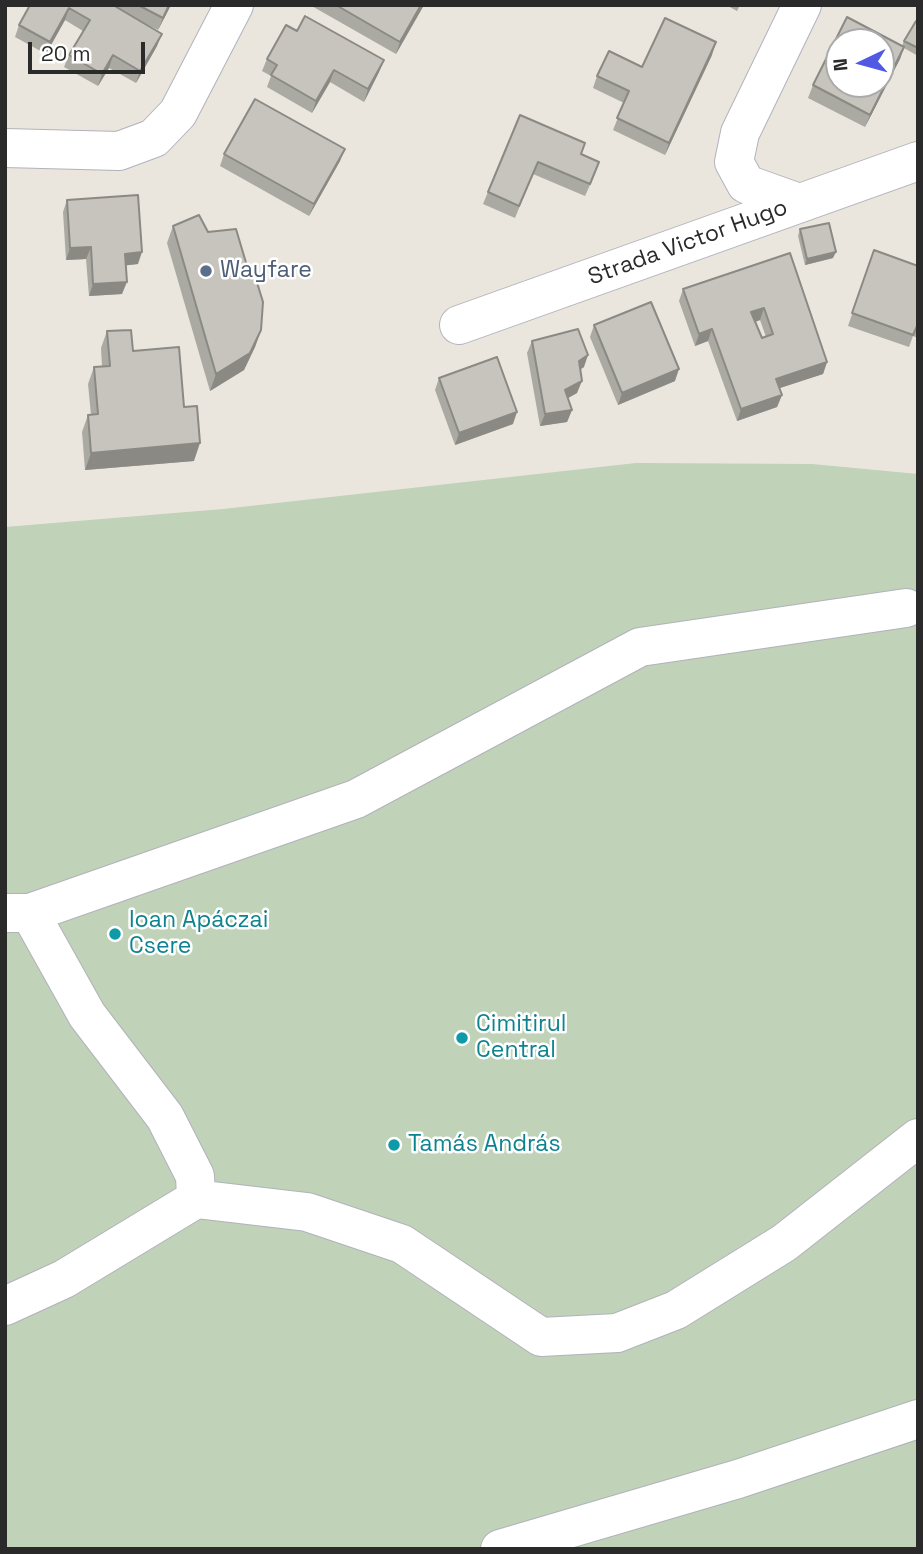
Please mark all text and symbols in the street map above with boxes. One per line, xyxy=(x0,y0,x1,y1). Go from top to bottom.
scale bar xyxy=(32,28,149,72)
north arrow xyxy=(825,28,895,98)
text: 20 m xyxy=(41,40,91,67)
text: N xyxy=(828,57,854,72)
street label: Strada Victor Hugo xyxy=(585,194,791,292)
place label: Wayfare xyxy=(220,257,312,285)
marker: Wayfare xyxy=(198,263,214,279)
place label: Ioan Apáczai Csere xyxy=(129,907,268,961)
marker: Ioan Apáczai Csere xyxy=(107,926,123,942)
place label: Cimitirul Central xyxy=(476,1011,566,1065)
marker: Cimitirul Central xyxy=(454,1030,470,1046)
place label: Tamás András xyxy=(408,1131,561,1159)
marker: Tamás András xyxy=(386,1137,402,1153)

